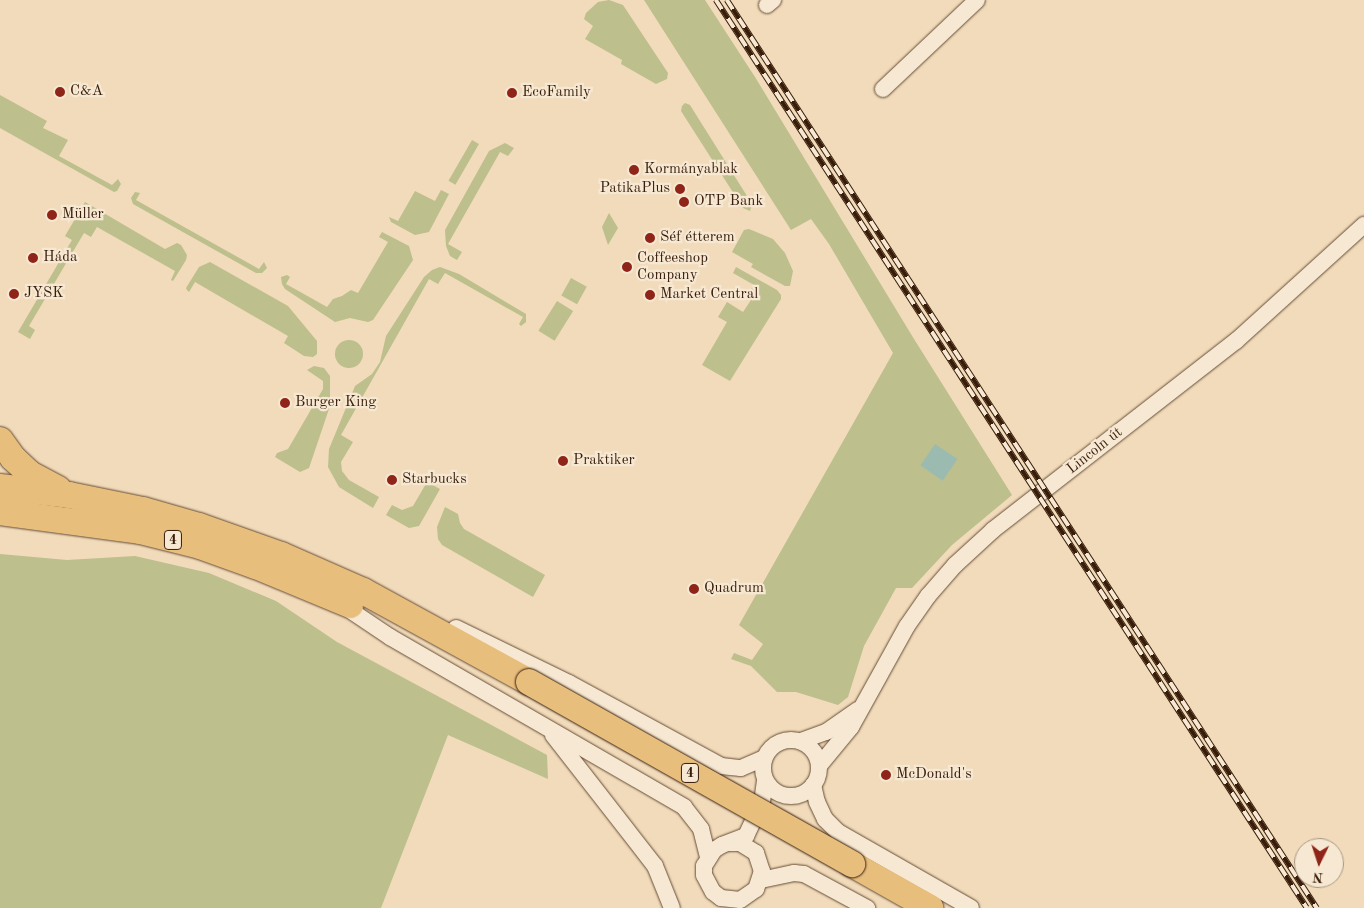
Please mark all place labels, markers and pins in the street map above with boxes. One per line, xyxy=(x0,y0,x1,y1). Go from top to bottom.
place label: C&A xyxy=(70,83,103,101)
place label: EcoFamily xyxy=(522,84,591,102)
marker: C&A xyxy=(54,86,66,98)
marker: EcoFamily xyxy=(506,87,518,99)
place label: Kormányablak xyxy=(644,161,738,179)
marker: Kormányablak xyxy=(628,164,640,176)
place label: PatikaPlus xyxy=(600,180,670,198)
marker: PatikaPlus xyxy=(674,183,686,195)
place label: OTP Bank xyxy=(694,193,763,211)
marker: OTP Bank xyxy=(678,196,690,208)
place label: Müller xyxy=(62,206,104,224)
marker: Müller xyxy=(46,209,58,221)
place label: Séf étterem xyxy=(660,229,735,247)
marker: Séf étterem xyxy=(644,232,656,244)
place label: Háda xyxy=(43,249,77,267)
place label: Coffeeshop Company xyxy=(637,249,708,284)
marker: Háda xyxy=(27,252,39,264)
marker: Coffeeshop Company xyxy=(621,261,633,273)
place label: JYSK xyxy=(24,285,64,303)
place label: Market Central xyxy=(660,286,758,304)
marker: JYSK xyxy=(8,288,20,300)
marker: Market Central xyxy=(644,289,656,301)
place label: Burger King xyxy=(295,394,376,412)
marker: Burger King xyxy=(279,397,291,409)
place label: Praktiker xyxy=(573,452,635,470)
marker: Praktiker xyxy=(557,455,569,467)
place label: Starbucks xyxy=(402,471,467,489)
marker: Starbucks xyxy=(386,474,398,486)
place label: Quadrum xyxy=(704,580,764,598)
marker: Quadrum xyxy=(688,583,700,595)
place label: McDonald's xyxy=(896,766,972,784)
marker: McDonald's xyxy=(880,769,892,781)

